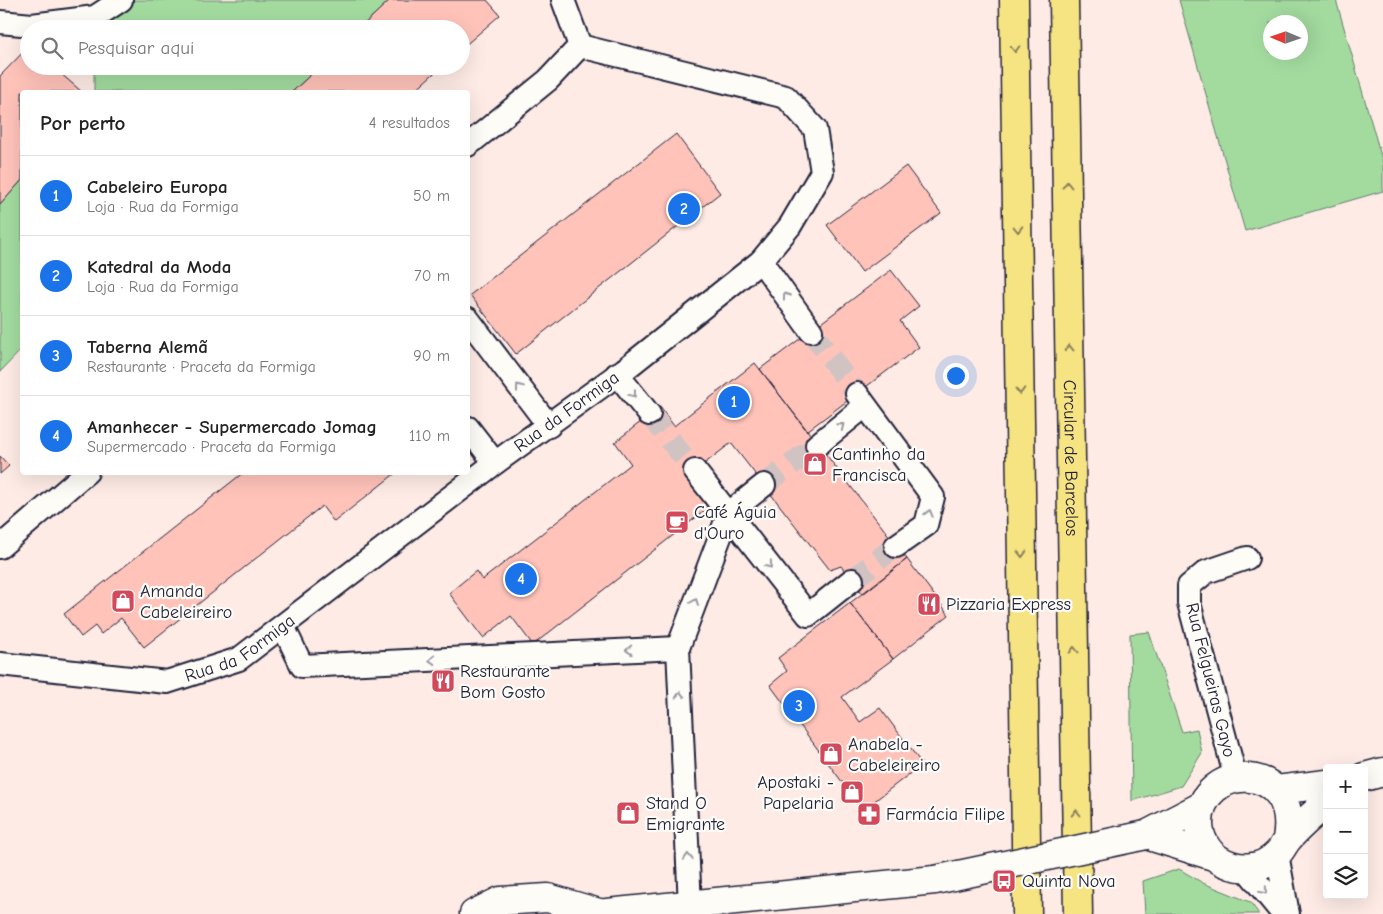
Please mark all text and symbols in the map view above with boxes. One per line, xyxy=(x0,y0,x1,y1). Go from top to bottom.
north arrow xyxy=(1263,15,1308,60)
search box xyxy=(20,20,470,75)
icon: search xyxy=(38,34,66,62)
text: Pesquisar aqui xyxy=(78,37,194,59)
one-way arrow xyxy=(1010,45,1020,53)
text: Por perto xyxy=(40,111,125,135)
text: 4 resultados xyxy=(369,114,450,132)
text: Cabeleiro Europa xyxy=(87,176,228,198)
one-way arrow xyxy=(1061,181,1072,189)
text: 1 xyxy=(53,187,59,205)
text: 50 m xyxy=(413,187,450,205)
pin: 2 xyxy=(668,190,700,228)
text: Loja · Rua da Formiga xyxy=(87,198,239,216)
one-way arrow xyxy=(1012,225,1023,233)
text: Katedral da Moda xyxy=(87,256,231,278)
text: 2 xyxy=(52,267,60,285)
text: 70 m xyxy=(414,267,450,285)
text: Loja · Rua da Formiga xyxy=(87,278,239,296)
one-way arrow xyxy=(783,292,792,302)
text: Taberna Alemã xyxy=(87,336,208,358)
one-way arrow xyxy=(1064,344,1074,352)
text: 3 xyxy=(52,347,60,365)
text: 90 m xyxy=(413,347,450,365)
text: Restaurante · Praceta da Formiga xyxy=(87,358,316,376)
your location xyxy=(943,363,969,389)
street label: Rua da Formiga xyxy=(510,367,623,457)
street label: Circular de Barcelos xyxy=(1059,380,1082,536)
one-way arrow xyxy=(516,383,525,393)
pin: 1 xyxy=(718,383,750,421)
one-way arrow xyxy=(628,388,636,397)
one-way arrow xyxy=(1015,388,1025,395)
text: Amanhecer - Supermercado Jomag xyxy=(87,416,377,438)
one-way arrow xyxy=(836,422,845,431)
text: 4 xyxy=(52,427,60,445)
text: 110 m xyxy=(409,427,450,445)
text: Supermercado · Praceta da Formiga xyxy=(87,438,336,456)
place label: Cantinho da Francisca xyxy=(832,444,926,486)
shop icon: Cantinho da Francisca xyxy=(802,451,828,477)
place label: Café Águia d'Ouro xyxy=(694,501,776,544)
cafe icon: Café Águia d'Ouro xyxy=(664,509,690,535)
one-way arrow xyxy=(923,509,934,518)
one-way arrow xyxy=(1017,550,1027,558)
one-way arrow xyxy=(764,559,772,568)
pin: 4 xyxy=(505,560,537,598)
place label: Amanda Cabeleireiro xyxy=(140,581,232,623)
shop icon: Amanda Cabeleireiro xyxy=(110,588,136,614)
restaurant icon: Pizzaria Express xyxy=(916,591,942,617)
place label: Pizzaria Express xyxy=(946,594,1071,615)
one-way arrow xyxy=(689,598,699,607)
street label: Rua Felgueiras Gayo xyxy=(1181,601,1240,760)
street label: Rua da Formiga xyxy=(182,610,299,687)
one-way arrow xyxy=(625,645,633,656)
one-way arrow xyxy=(1069,646,1079,654)
one-way arrow xyxy=(428,654,436,665)
place label: Restaurante Bom Gosto xyxy=(460,661,550,703)
restaurant icon: Restaurante Bom Gosto xyxy=(430,668,456,694)
pin: 3 xyxy=(783,687,815,725)
one-way arrow xyxy=(675,691,685,698)
place label: Anabela - Cabeleireiro xyxy=(848,734,940,776)
shop icon: Anabela - Cabeleireiro xyxy=(818,741,844,767)
map controls xyxy=(1323,764,1368,899)
button: + xyxy=(1323,764,1368,809)
place label: Apostaki - Papelaria xyxy=(757,772,834,814)
shop icon: Apostaki - Papelaria xyxy=(839,779,865,805)
place label: Stand O Emigrante xyxy=(646,793,725,835)
shop icon: Stand O Emigrante xyxy=(615,800,641,826)
pharmacy icon: Farmácia Filipe xyxy=(856,801,882,827)
place label: Farmácia Filipe xyxy=(886,804,1005,825)
one-way arrow xyxy=(1071,809,1081,816)
button: − xyxy=(1323,809,1368,854)
one-way arrow xyxy=(682,853,693,861)
button: layers xyxy=(1323,854,1368,899)
bus stop icon: Quinta Nova xyxy=(991,868,1017,894)
place label: Quinta Nova xyxy=(1022,871,1116,892)
one-way arrow xyxy=(1259,886,1268,895)

